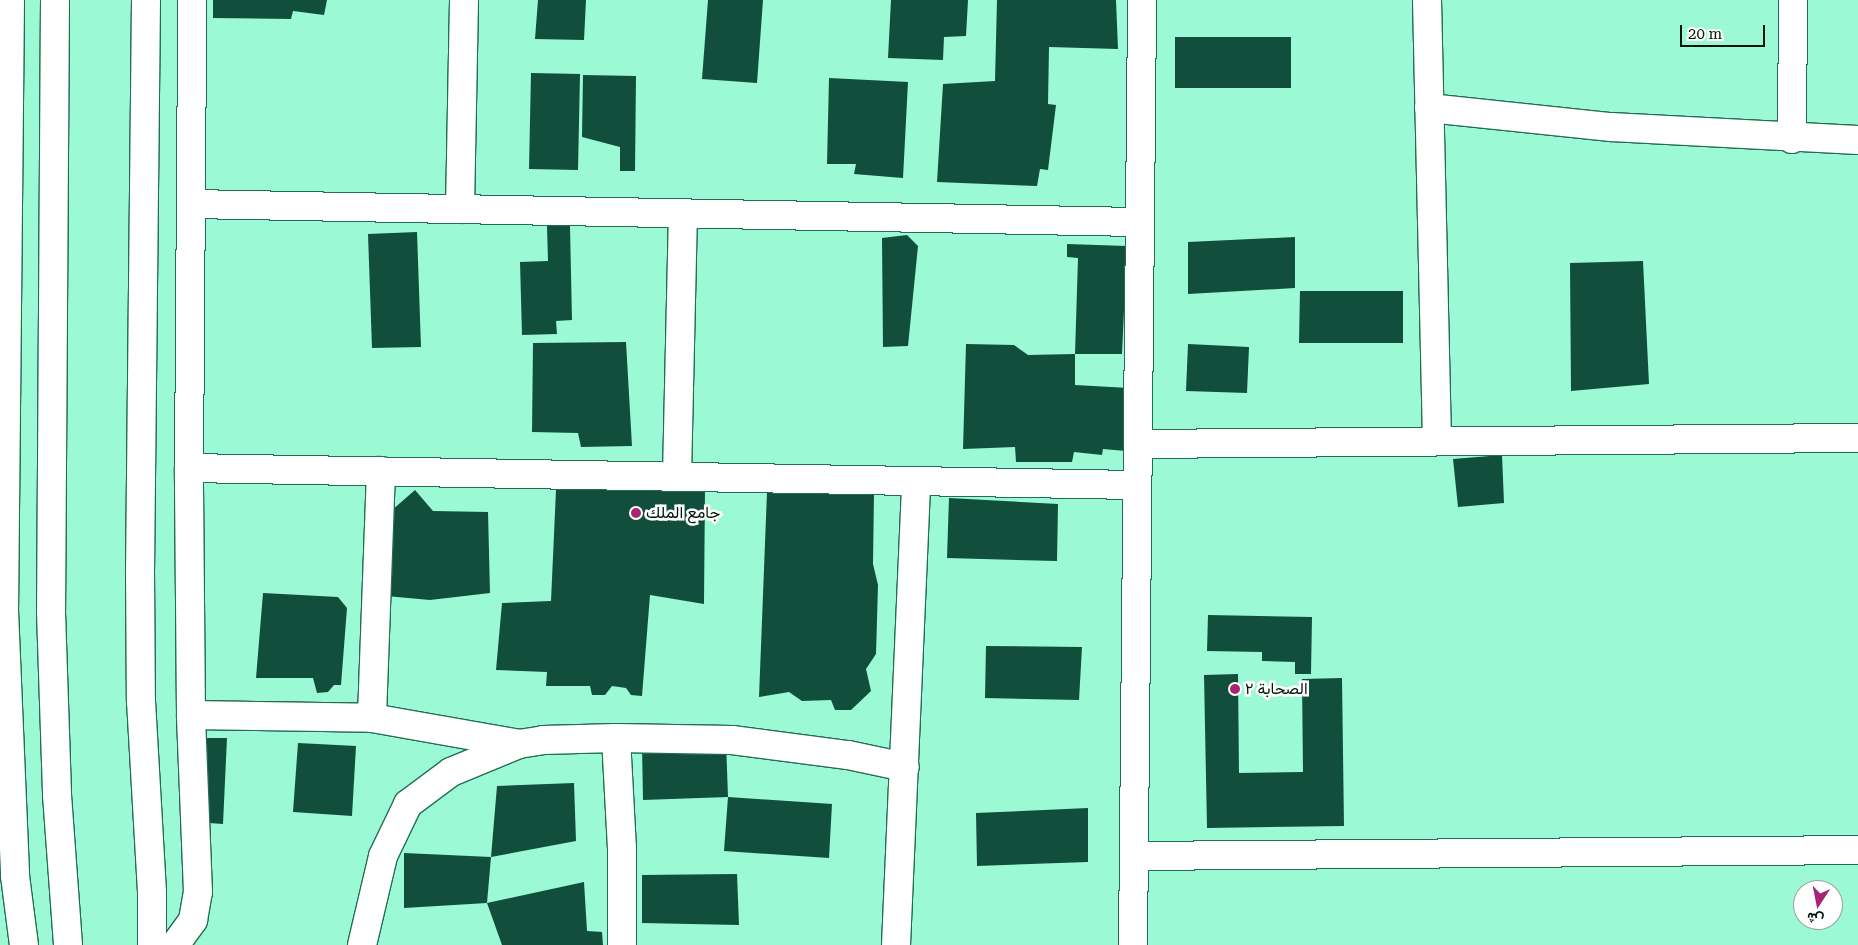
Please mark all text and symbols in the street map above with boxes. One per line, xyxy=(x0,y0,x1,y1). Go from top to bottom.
scale bar xyxy=(1683,15,1768,47)
text: 20 m xyxy=(1688,25,1722,43)
place label: جامع الملك xyxy=(646,503,720,523)
marker: جامع الملك xyxy=(630,507,642,519)
place label: الصحابة ٢ xyxy=(1245,679,1308,699)
marker: الصحابة ٢ xyxy=(1229,683,1241,695)
north arrow xyxy=(1793,880,1843,930)
text: ش xyxy=(1806,909,1825,928)

